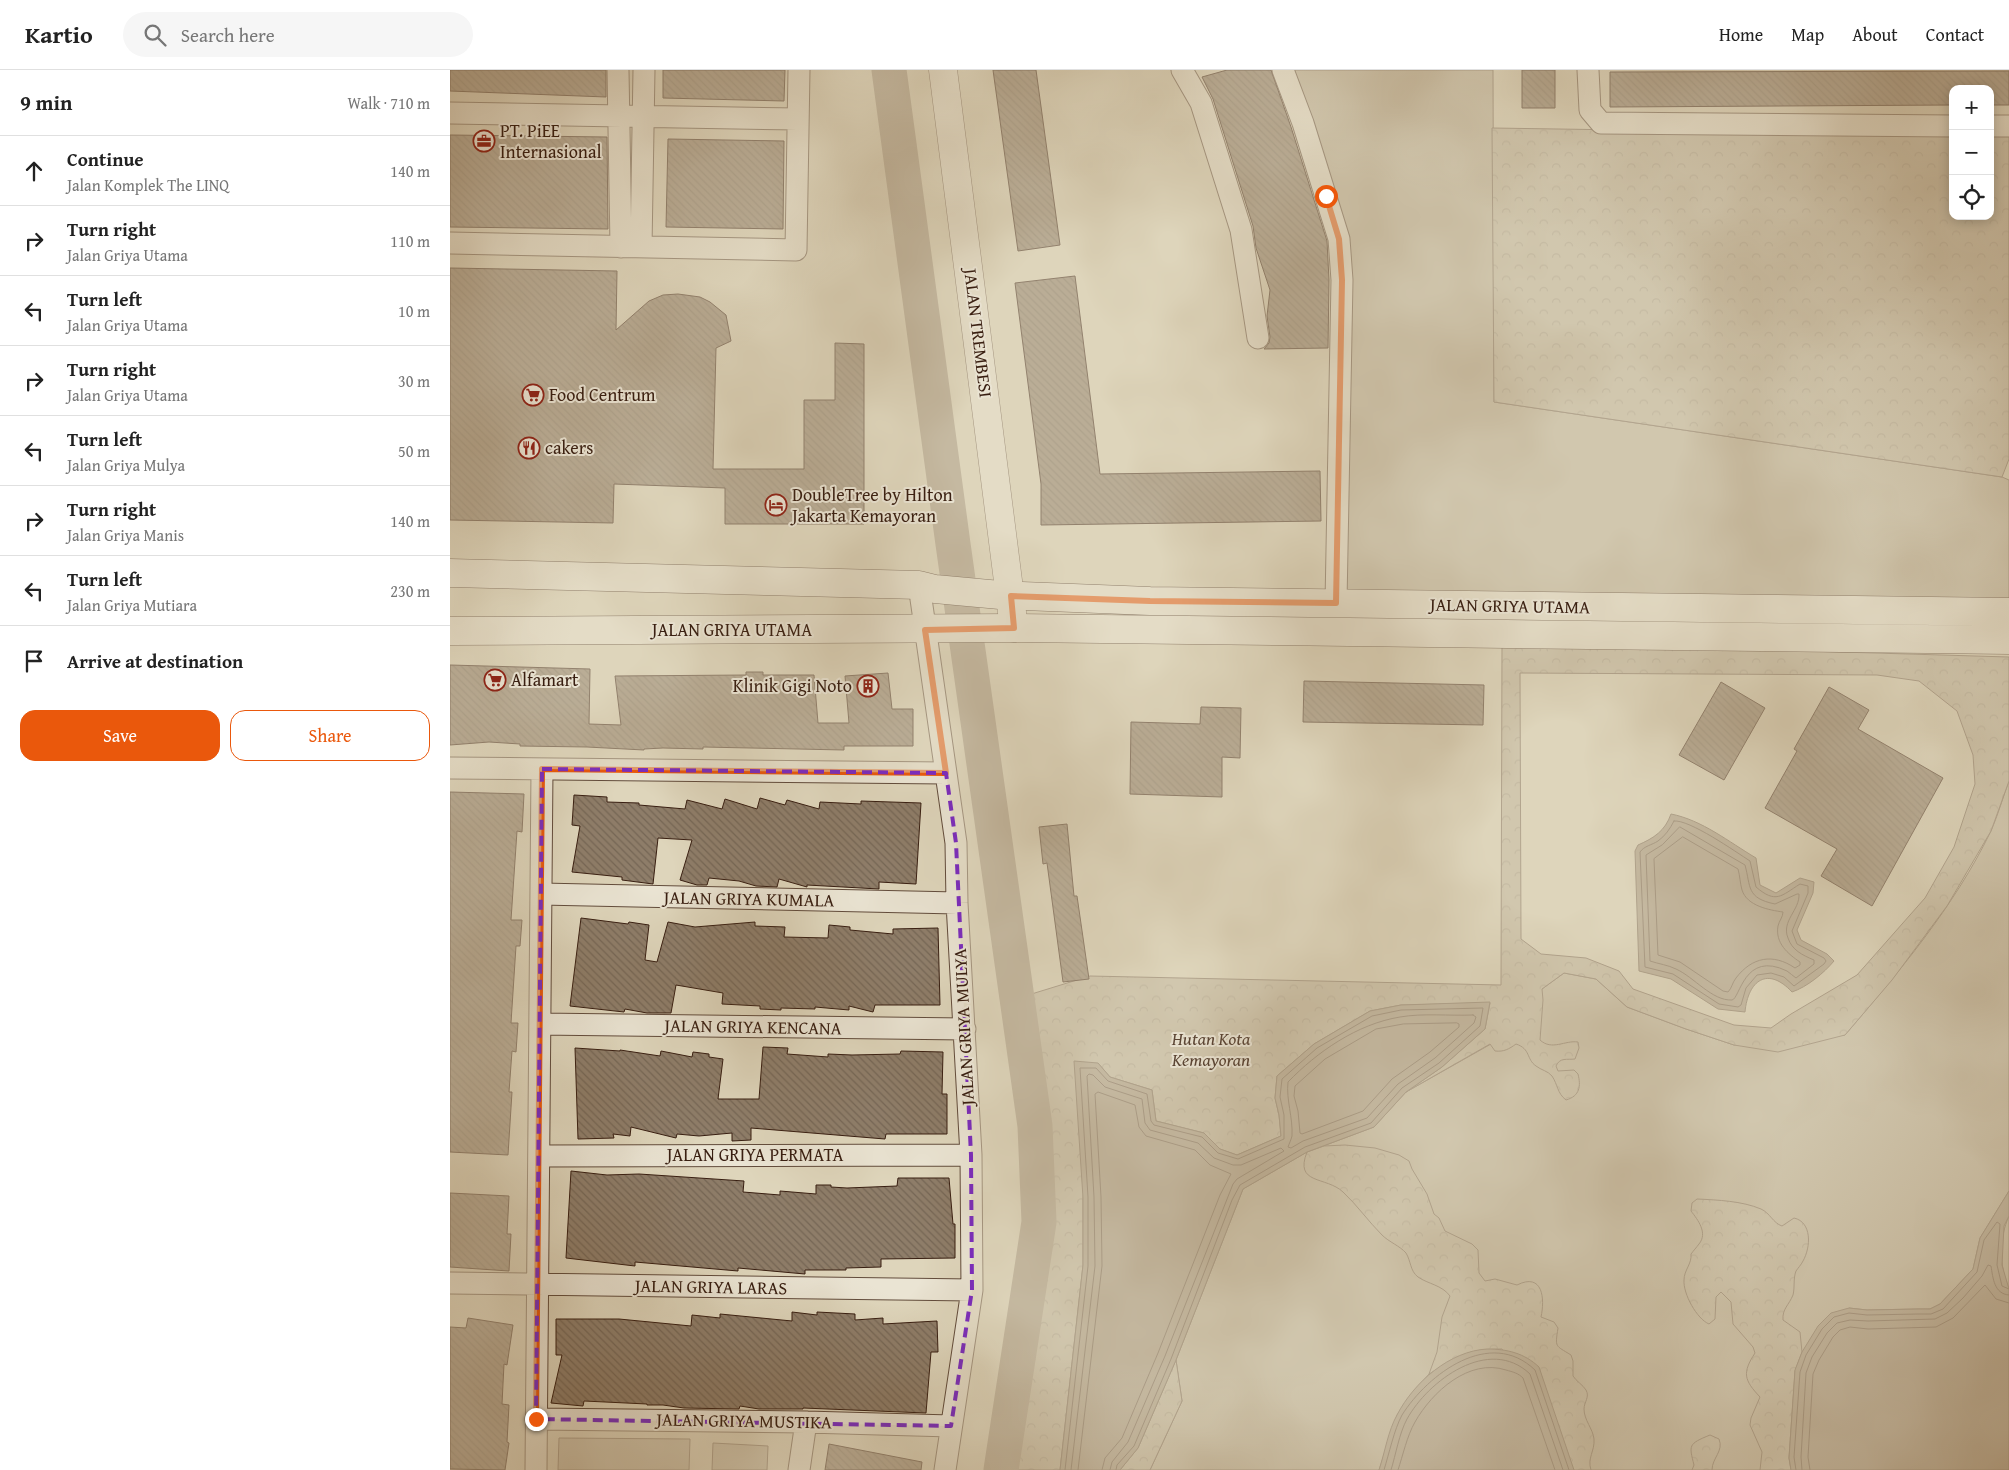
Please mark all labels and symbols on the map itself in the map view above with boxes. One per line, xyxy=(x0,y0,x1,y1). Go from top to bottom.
place label: PT. PiEE Internasional xyxy=(500,117,602,165)
office icon: PT. PiEE Internasional xyxy=(472,129,496,153)
route start xyxy=(1315,185,1338,208)
street label: JALAN TREMBESI xyxy=(957,265,1000,399)
place label: Food Centrum xyxy=(549,381,656,408)
supermarket icon: Food Centrum xyxy=(521,383,545,407)
place label: cakers xyxy=(545,434,593,461)
restaurant icon: cakers xyxy=(517,436,541,460)
place label: DoubleTree by Hilton Jakarta Kemayoran xyxy=(790,481,953,529)
hotel icon: DoubleTree by Hilton Jakarta Kemayoran xyxy=(764,493,788,517)
street label: JALAN GRIYA UTAMA xyxy=(1428,591,1590,620)
street label: JALAN GRIYA UTAMA xyxy=(650,616,812,643)
place label: Alfamart xyxy=(511,666,579,693)
supermarket icon: Alfamart xyxy=(483,668,507,692)
place label: Klinik Gigi Noto xyxy=(733,672,852,699)
building icon: Klinik Gigi Noto xyxy=(856,674,880,698)
street label: JALAN GRIYA KUMALA xyxy=(661,883,835,913)
street label: JALAN GRIYA MULYA xyxy=(946,948,981,1108)
street label: JALAN GRIYA KENCANA xyxy=(662,1011,842,1042)
park label: Hutan Kota Kemayoran xyxy=(1171,1025,1251,1073)
street label: JALAN GRIYA PERMATA xyxy=(665,1141,843,1168)
street label: JALAN GRIYA LARAS xyxy=(633,1272,788,1301)
street label: JALAN GRIYA MUSTIKA xyxy=(654,1405,832,1436)
route end xyxy=(525,1408,548,1431)

